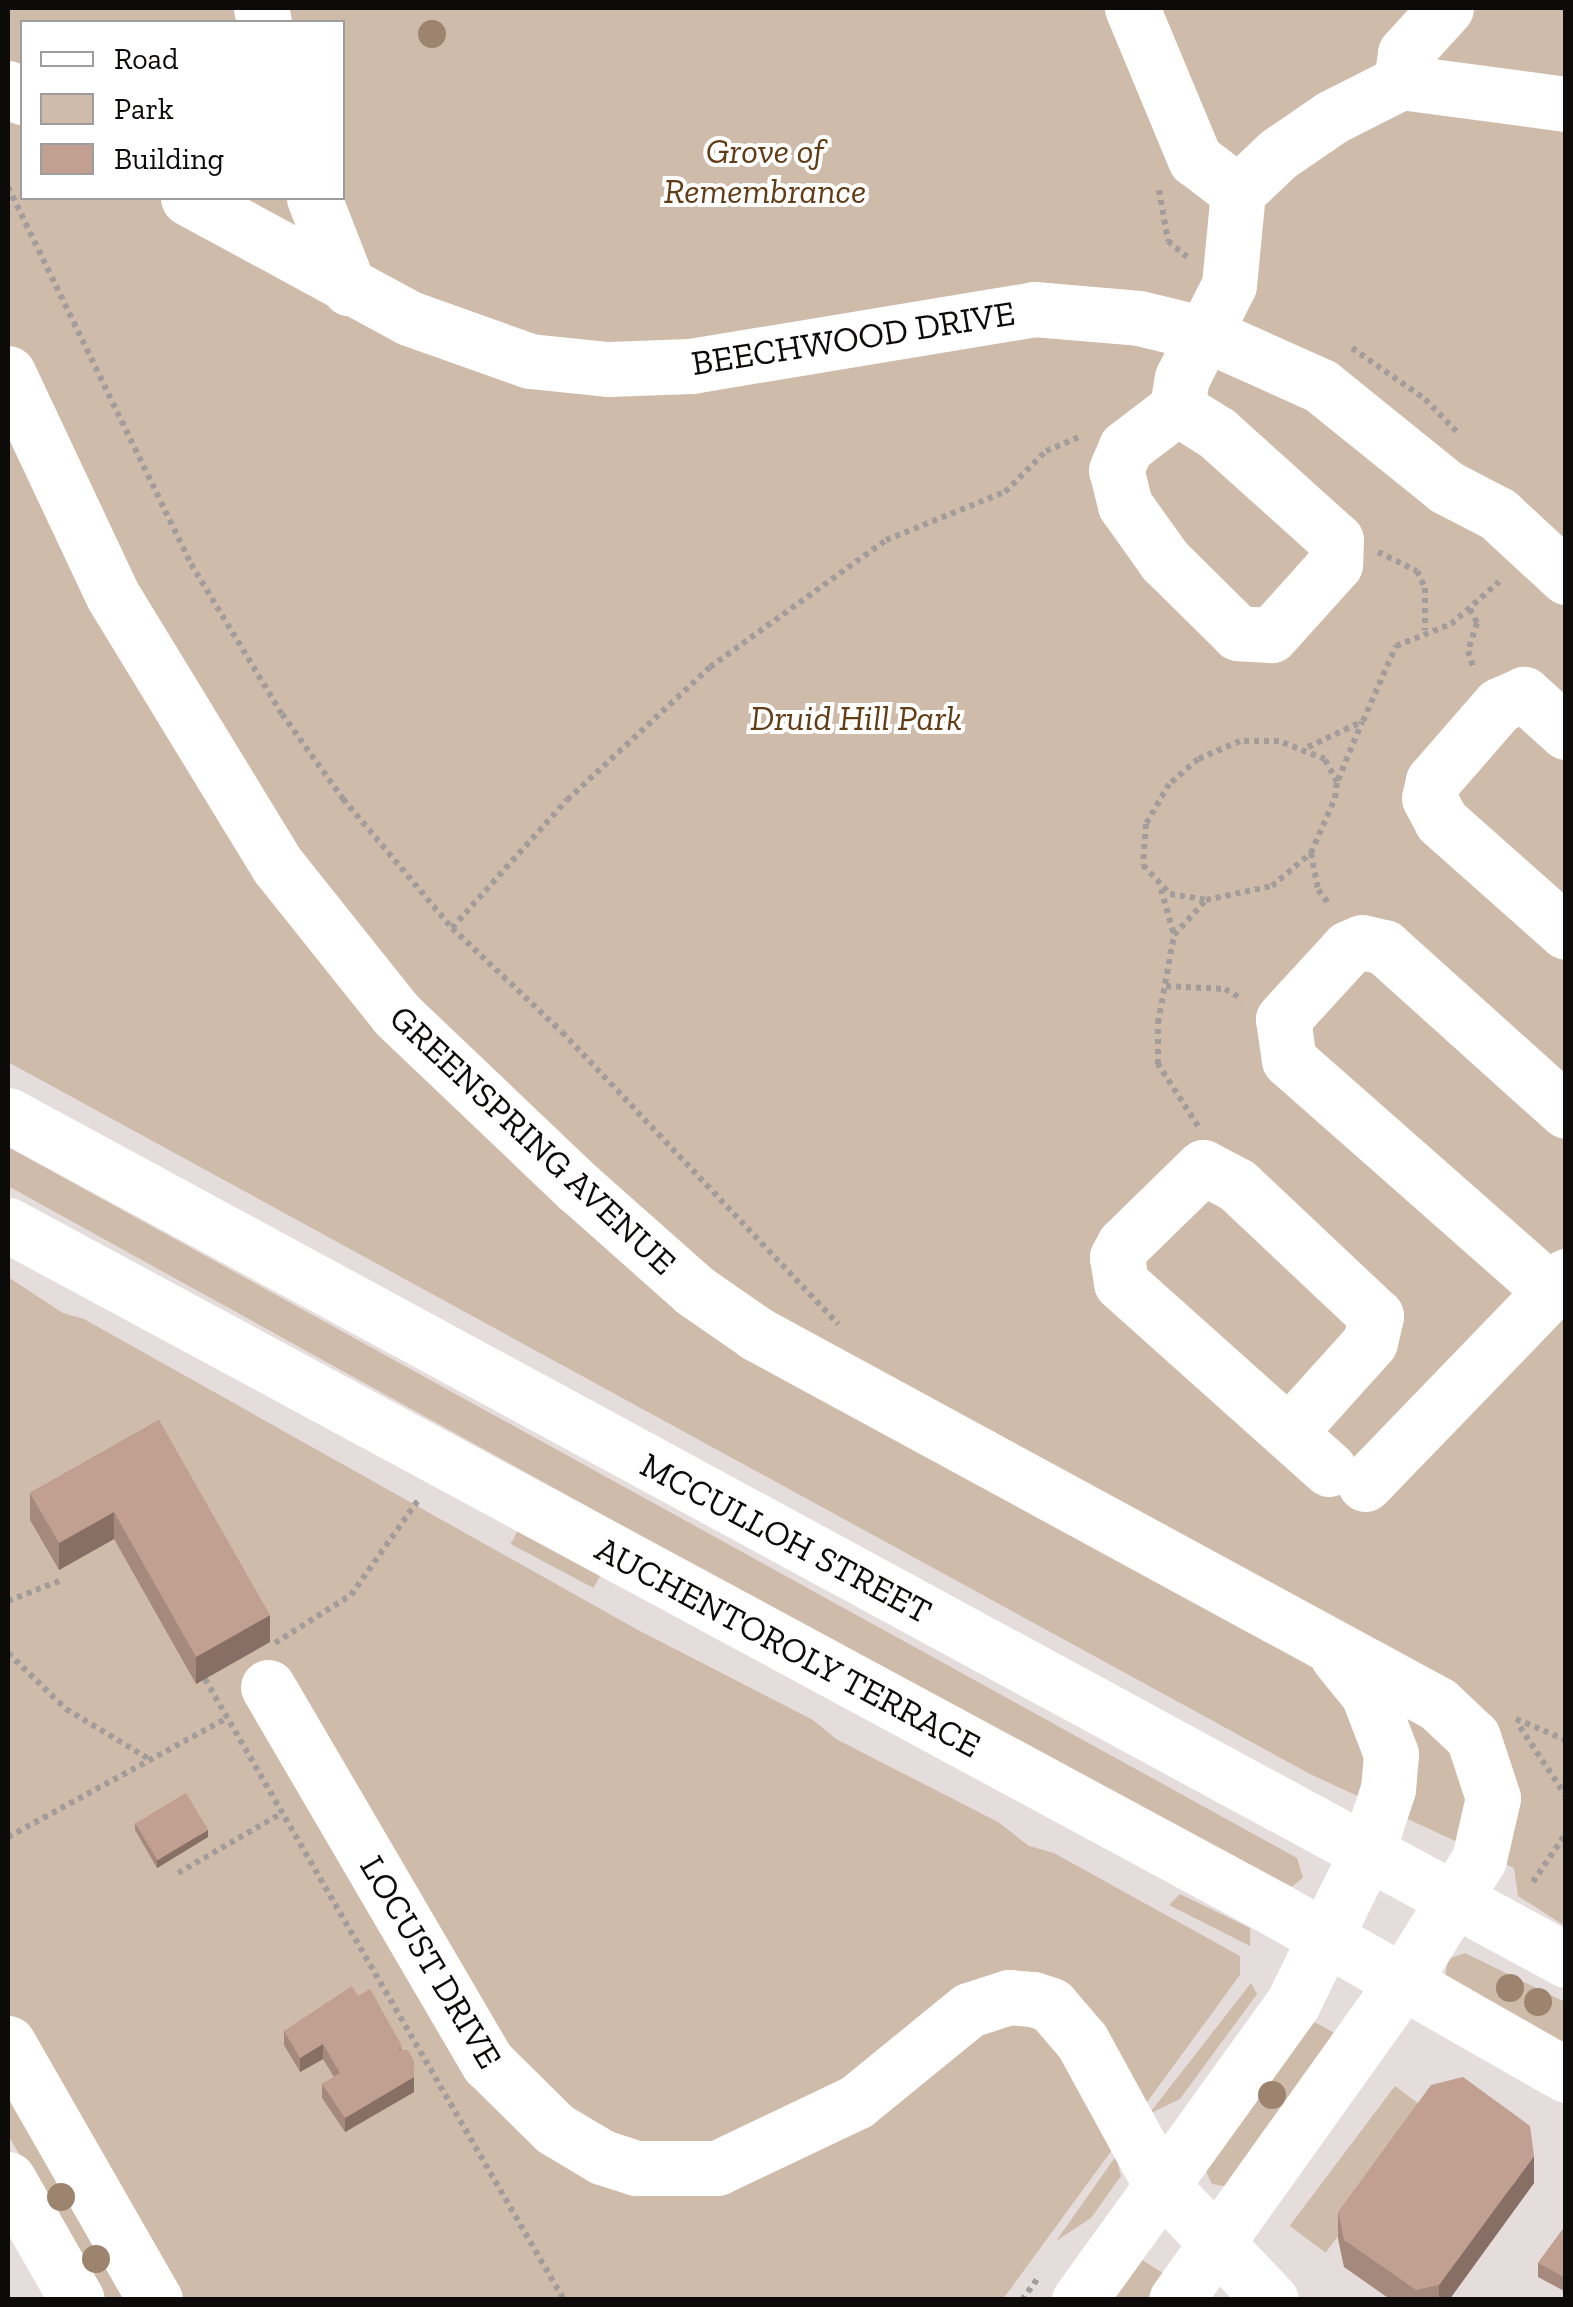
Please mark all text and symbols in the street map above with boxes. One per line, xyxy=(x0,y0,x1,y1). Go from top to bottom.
legend xyxy=(20,20,345,200)
text: Road xyxy=(114,41,179,77)
text: Park xyxy=(114,91,174,127)
park label: Grove of Remembrance xyxy=(664,130,866,212)
text: Building xyxy=(114,141,224,177)
street label: BEECHWOOD DRIVE xyxy=(688,292,1018,384)
park label: Druid Hill Park xyxy=(750,697,962,739)
street label: GREENSPRING AVENUE xyxy=(381,996,685,1284)
street label: MCCULLOH STREET xyxy=(633,1444,939,1632)
street label: AUCHENTOROLY TERRACE xyxy=(588,1527,988,1767)
street label: LOCUST DRIVE xyxy=(351,1848,511,2076)

